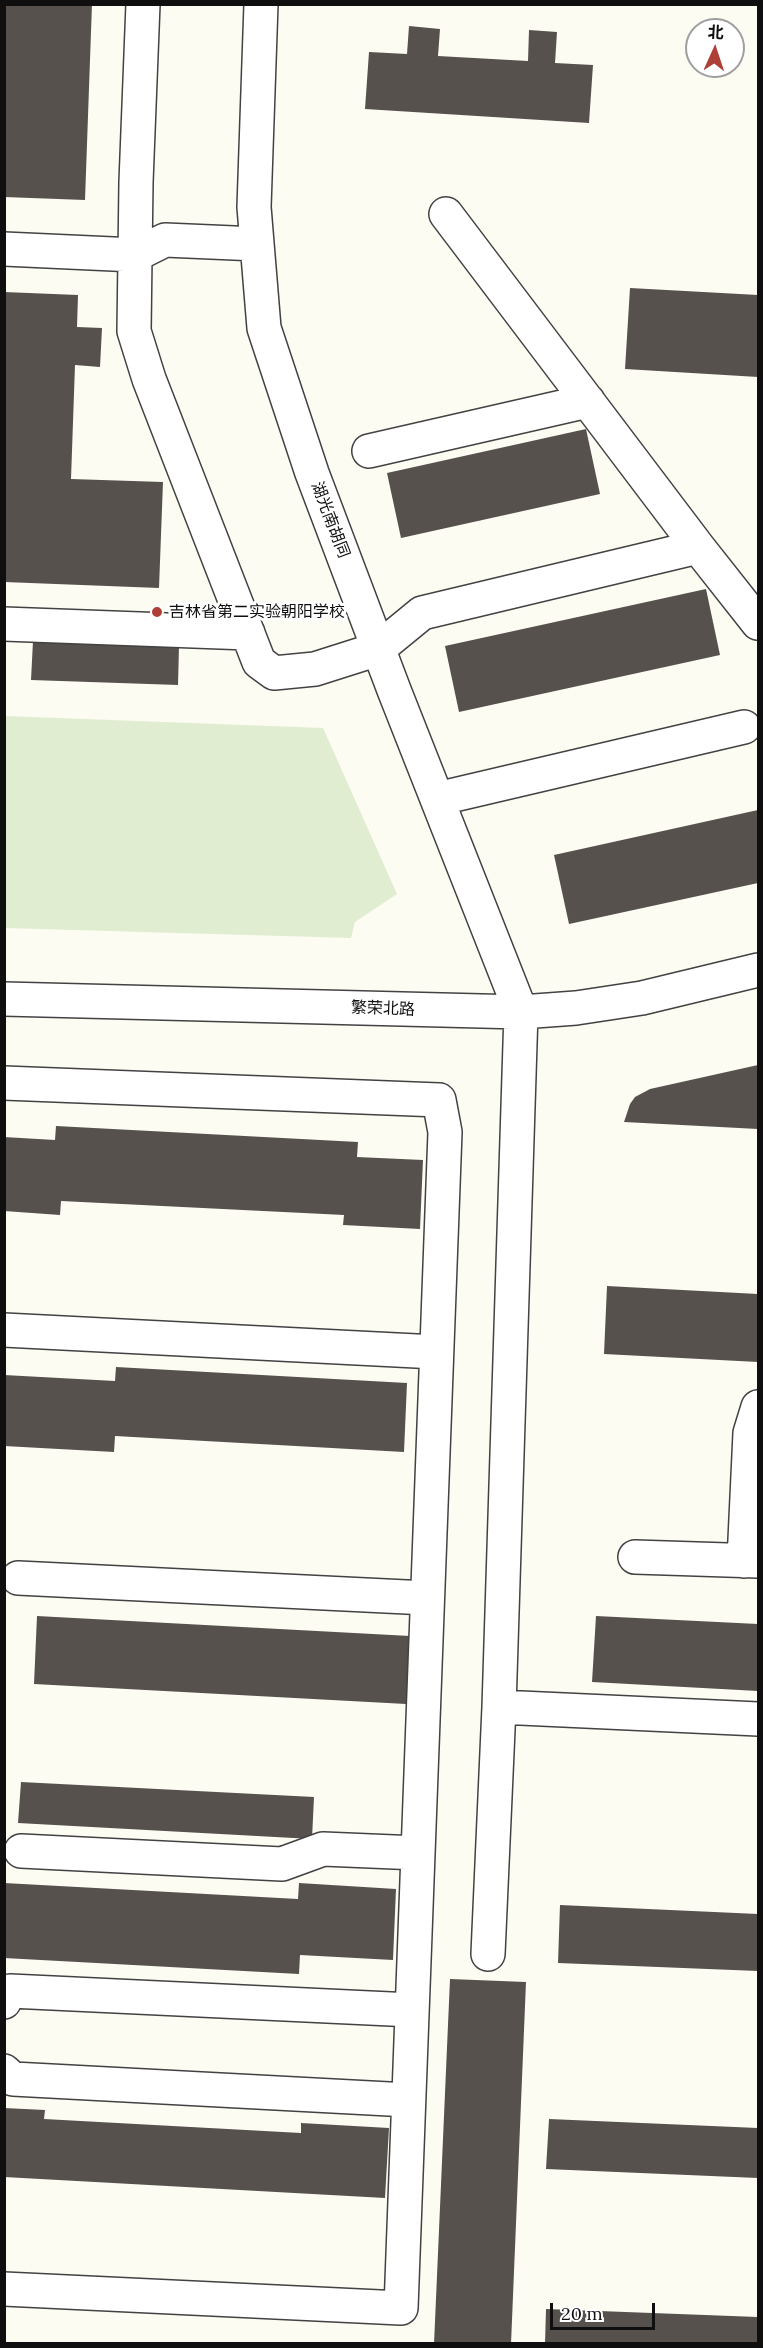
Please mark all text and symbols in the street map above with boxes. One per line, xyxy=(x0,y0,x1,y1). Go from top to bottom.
north arrow xyxy=(685,18,745,78)
text: 北 xyxy=(707,22,724,42)
street label: 湖光南胡同 xyxy=(307,479,353,561)
place label: 吉林省第二实验朝阳学校 xyxy=(169,602,345,622)
marker: 吉林省第二实验朝阳学校 xyxy=(150,605,164,619)
street label: 繁荣北路 xyxy=(351,998,415,1020)
scale bar xyxy=(553,2291,658,2329)
text: 20 m xyxy=(561,2302,603,2325)

